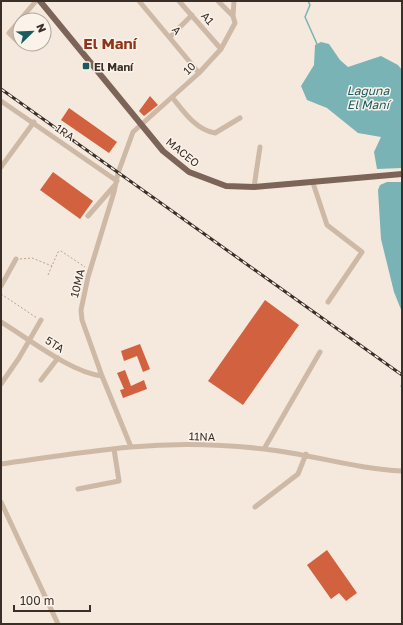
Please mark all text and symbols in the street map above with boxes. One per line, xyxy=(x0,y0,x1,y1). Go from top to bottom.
street label: A1 xyxy=(199,9,217,27)
north arrow xyxy=(12,12,52,52)
text: N xyxy=(34,22,49,34)
street label: A xyxy=(170,23,185,37)
district label: El Maní xyxy=(83,34,139,52)
street label: 10 xyxy=(180,59,198,77)
place label: El Maní xyxy=(94,60,134,73)
marker: El Maní xyxy=(81,61,91,71)
water label: Laguna El Maní xyxy=(347,83,393,112)
street label: 1RA xyxy=(53,121,78,143)
street label: MACEO xyxy=(164,135,202,169)
street label: 10MA xyxy=(67,267,87,299)
street label: 5TA xyxy=(43,333,67,355)
street label: 11NA xyxy=(189,429,216,443)
scale bar xyxy=(14,587,90,613)
text: 100 m xyxy=(20,593,54,608)

